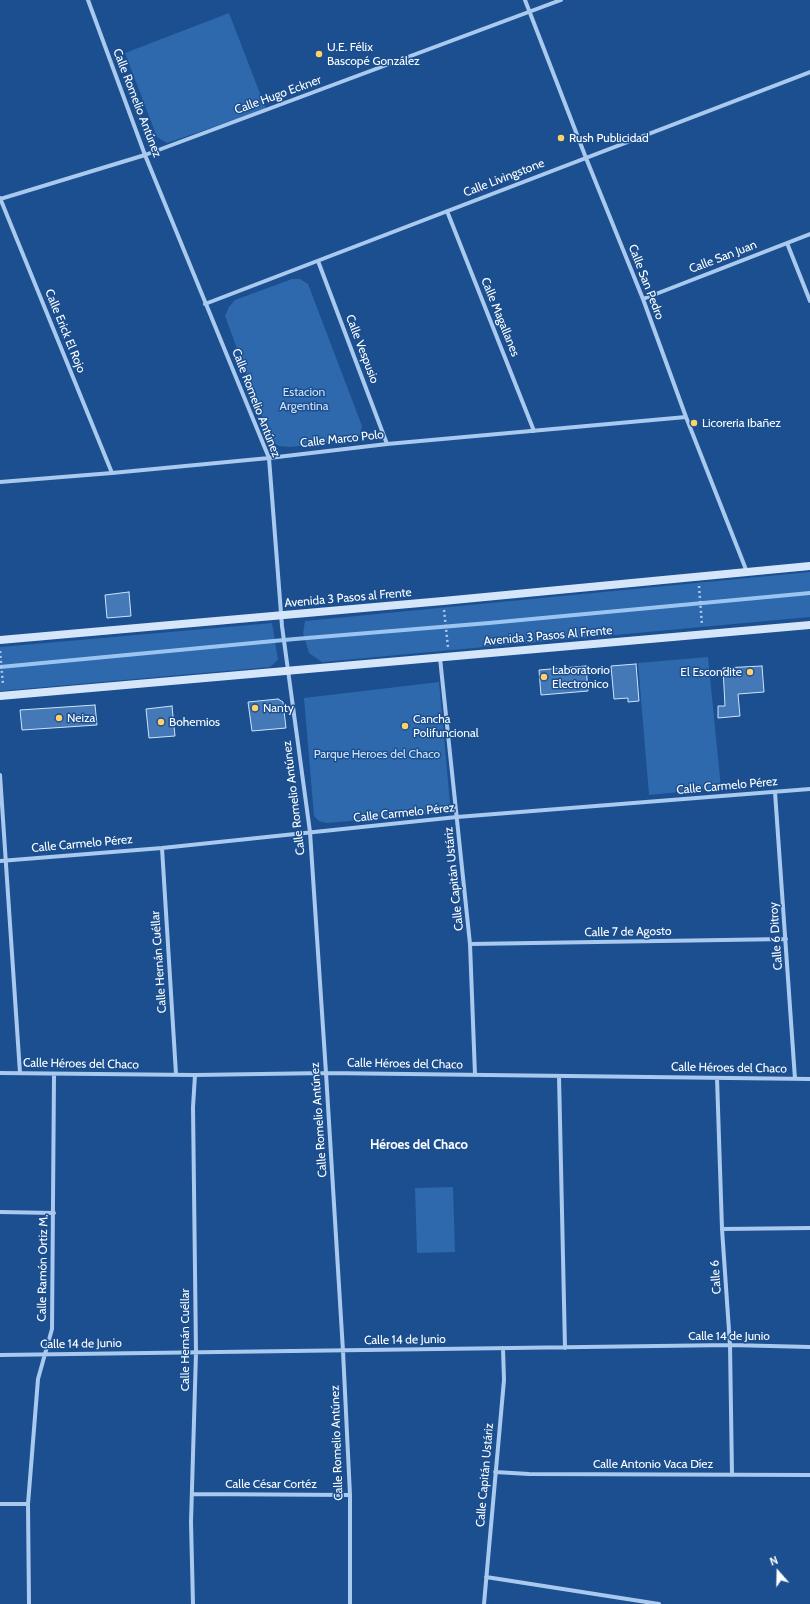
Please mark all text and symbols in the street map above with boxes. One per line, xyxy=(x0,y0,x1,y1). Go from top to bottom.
place label: U.E. Félix Bascopé González xyxy=(327,40,420,68)
street label: Calle Romelio Antúnez xyxy=(110,47,164,159)
marker: U.E. Félix Bascopé González xyxy=(314,49,324,59)
street label: Calle Hugo Eckner xyxy=(233,73,323,117)
place label: Rush Publicidad xyxy=(569,131,649,145)
marker: Rush Publicidad xyxy=(556,133,566,143)
street label: Calle Livingstone xyxy=(461,156,547,200)
street label: Calle San Juan xyxy=(687,237,759,277)
street label: Calle San Pedro xyxy=(625,242,667,322)
street label: Calle Magallanes xyxy=(478,275,522,359)
street label: Calle Erick El Rojo xyxy=(42,287,88,375)
street label: Calle Vespusio xyxy=(342,313,382,385)
street label: Calle Romelio Antúnez xyxy=(229,347,283,459)
park label: Estacion Argentina xyxy=(280,385,328,413)
place label: Licoreria Ibañez xyxy=(702,416,781,430)
marker: Licoreria Ibañez xyxy=(689,418,699,428)
street label: Calle Marco Polo xyxy=(299,427,385,451)
street label: Avenida 3 Pasos al Frente xyxy=(284,585,412,611)
street label: Avenida 3 Pasos Al Frente xyxy=(483,623,613,649)
place label: Laboratorio Electronico xyxy=(552,663,610,691)
place label: El Escondite xyxy=(680,665,742,679)
marker: El Escondite xyxy=(745,667,755,677)
marker: Laboratorio Electronico xyxy=(539,672,549,682)
place label: Nanty xyxy=(263,701,294,715)
marker: Nanty xyxy=(250,703,260,713)
place label: Neiza xyxy=(67,711,95,725)
place label: Cancha Polifuncional xyxy=(413,712,479,740)
marker: Neiza xyxy=(54,713,64,723)
place label: Bohemios xyxy=(169,715,220,729)
marker: Bohemios xyxy=(156,717,166,727)
marker: Cancha Polifuncional xyxy=(400,721,410,731)
street label: Calle Romelio Antúnez xyxy=(280,740,308,856)
park label: Parque Heroes del Chaco xyxy=(314,747,440,761)
street label: Calle Carmelo Pérez xyxy=(676,774,778,798)
street label: Calle Carmelo Pérez xyxy=(353,801,455,825)
street label: Calle Capitán Ustáriz xyxy=(441,826,467,932)
street label: Calle Carmelo Pérez xyxy=(31,832,133,856)
street label: Calle 6 Ditroy xyxy=(766,901,786,971)
street label: Calle Hernán Cuéllar xyxy=(148,910,170,1014)
street label: Calle 7 de Agosto xyxy=(584,924,672,940)
street label: Calle Héroes del Chaco xyxy=(23,1056,139,1072)
street label: Calle Héroes del Chaco xyxy=(347,1056,463,1072)
street label: Calle Héroes del Chaco xyxy=(671,1060,787,1076)
street label: Calle Romelio Antúnez xyxy=(308,1062,330,1178)
district label: Héroes del Chaco xyxy=(370,1137,468,1153)
street label: Calle Ramón Ortiz M. xyxy=(35,1214,51,1322)
street label: Calle 6 xyxy=(708,1259,724,1295)
street label: Calle Hernán Cuéllar xyxy=(178,1289,192,1391)
street label: Calle 14 de Junio xyxy=(688,1329,770,1343)
street label: Calle 14 de Junio xyxy=(364,1332,446,1348)
street label: Calle 14 de Junio xyxy=(40,1336,122,1352)
street label: Calle Romelio Antúnez xyxy=(328,1385,346,1501)
street label: Calle Capitán Ustáriz xyxy=(473,1422,497,1528)
street label: Calle Antonio Vaca Díez xyxy=(593,1457,713,1471)
street label: Calle César Cortéz xyxy=(225,1477,317,1491)
north arrow xyxy=(758,1552,798,1592)
text: N xyxy=(768,1553,780,1569)

